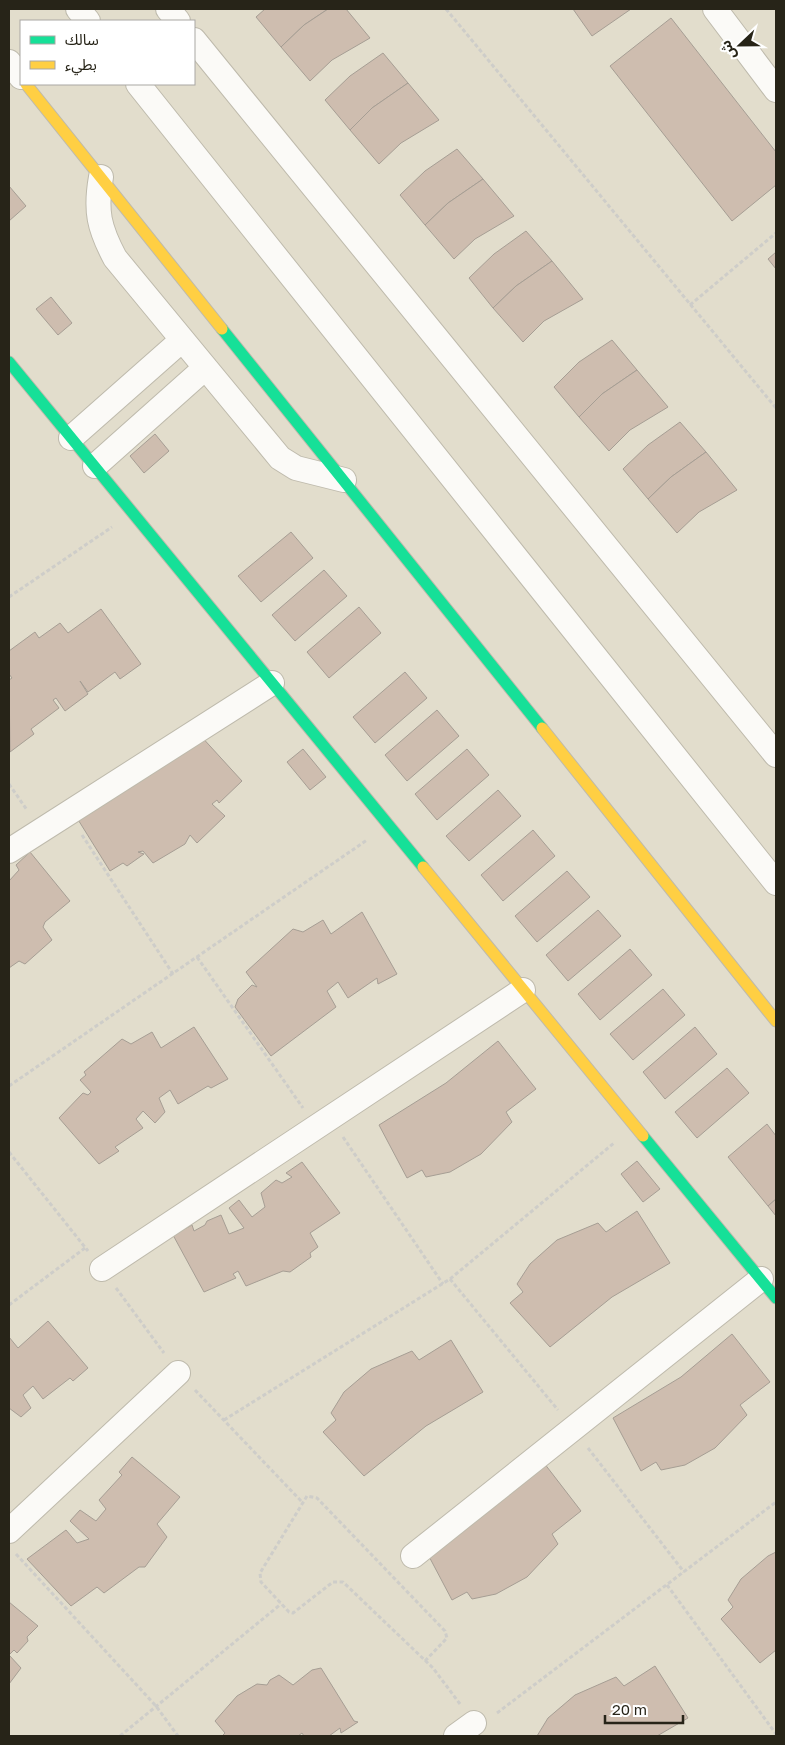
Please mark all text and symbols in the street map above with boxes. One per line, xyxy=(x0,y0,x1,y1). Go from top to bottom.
legend xyxy=(20,20,195,85)
north arrow xyxy=(715,20,765,70)
text: سالك xyxy=(65,30,99,48)
text: ش xyxy=(716,38,739,62)
text: بطيء xyxy=(65,55,97,76)
scale bar xyxy=(605,1692,682,1724)
text: 20 m xyxy=(612,1700,647,1718)

